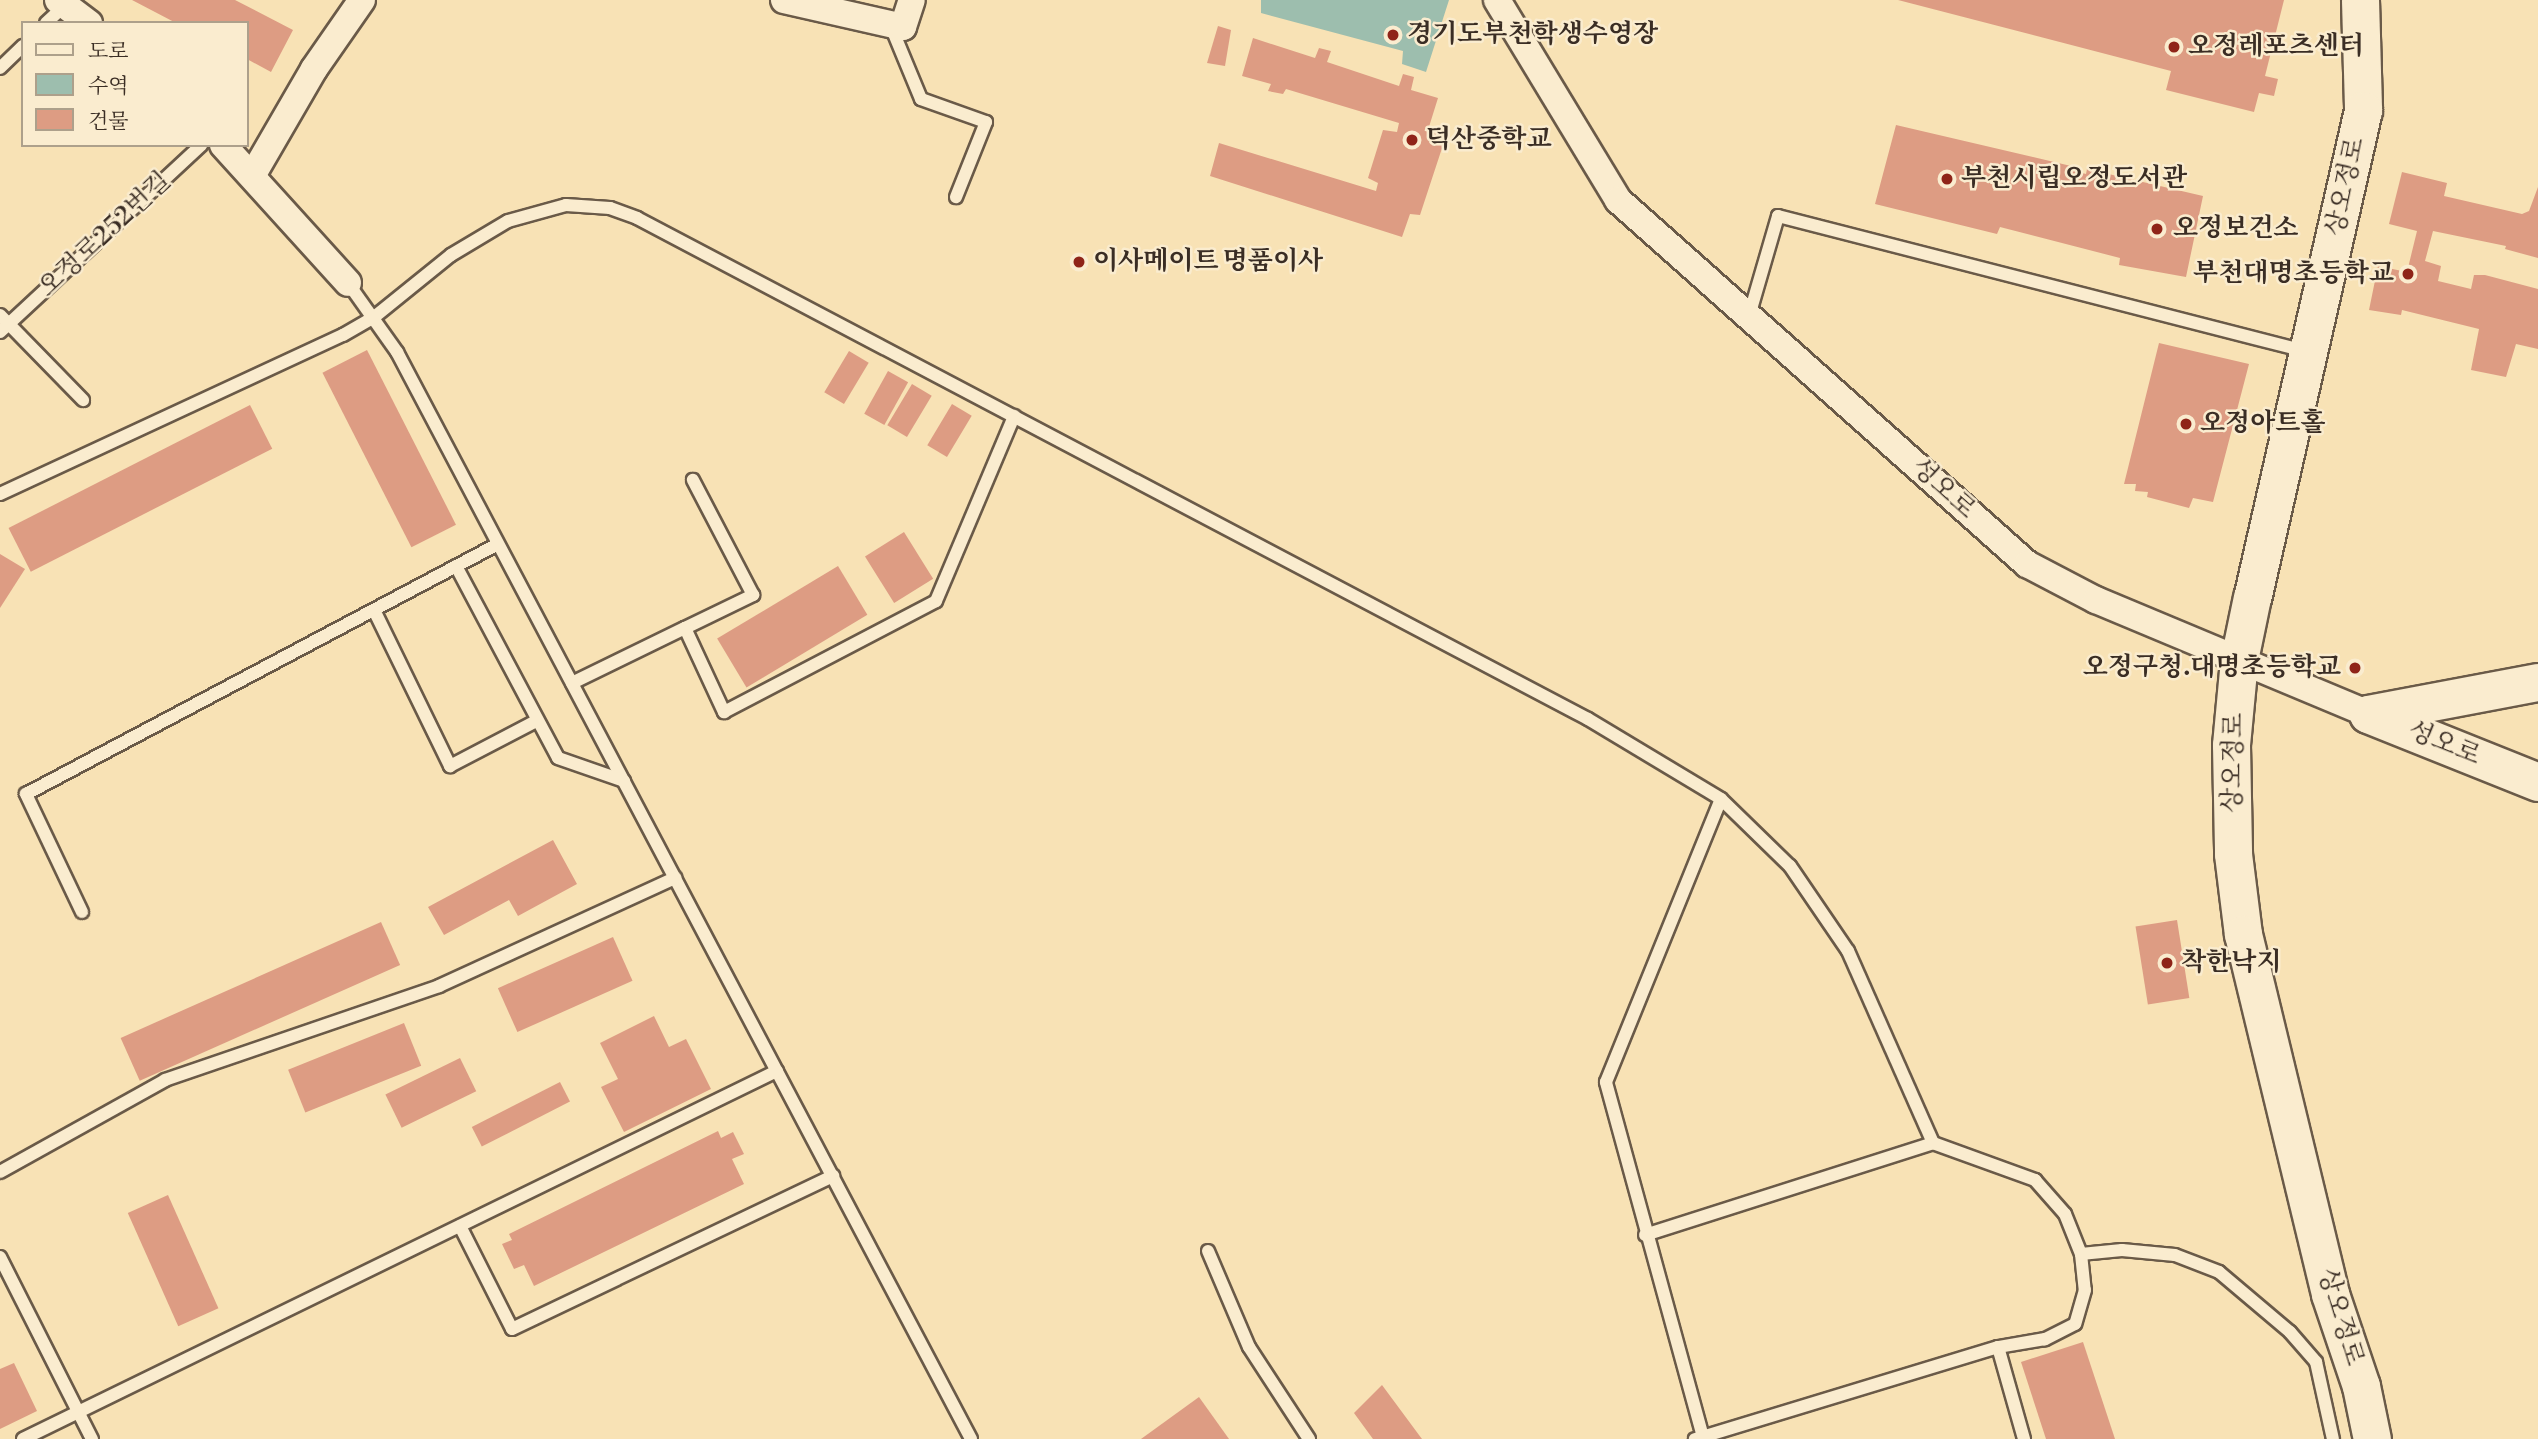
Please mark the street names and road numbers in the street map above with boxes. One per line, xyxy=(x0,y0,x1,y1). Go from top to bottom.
street label: 상오정로 xyxy=(2320,135,2372,239)
street label: 오정로252번길 xyxy=(32,166,178,304)
street label: 성오로 xyxy=(1905,452,1981,526)
street label: 상오정로 xyxy=(2218,713,2250,813)
street label: 성오로 xyxy=(2403,715,2485,773)
street label: 상오정로 xyxy=(2310,1264,2370,1370)

